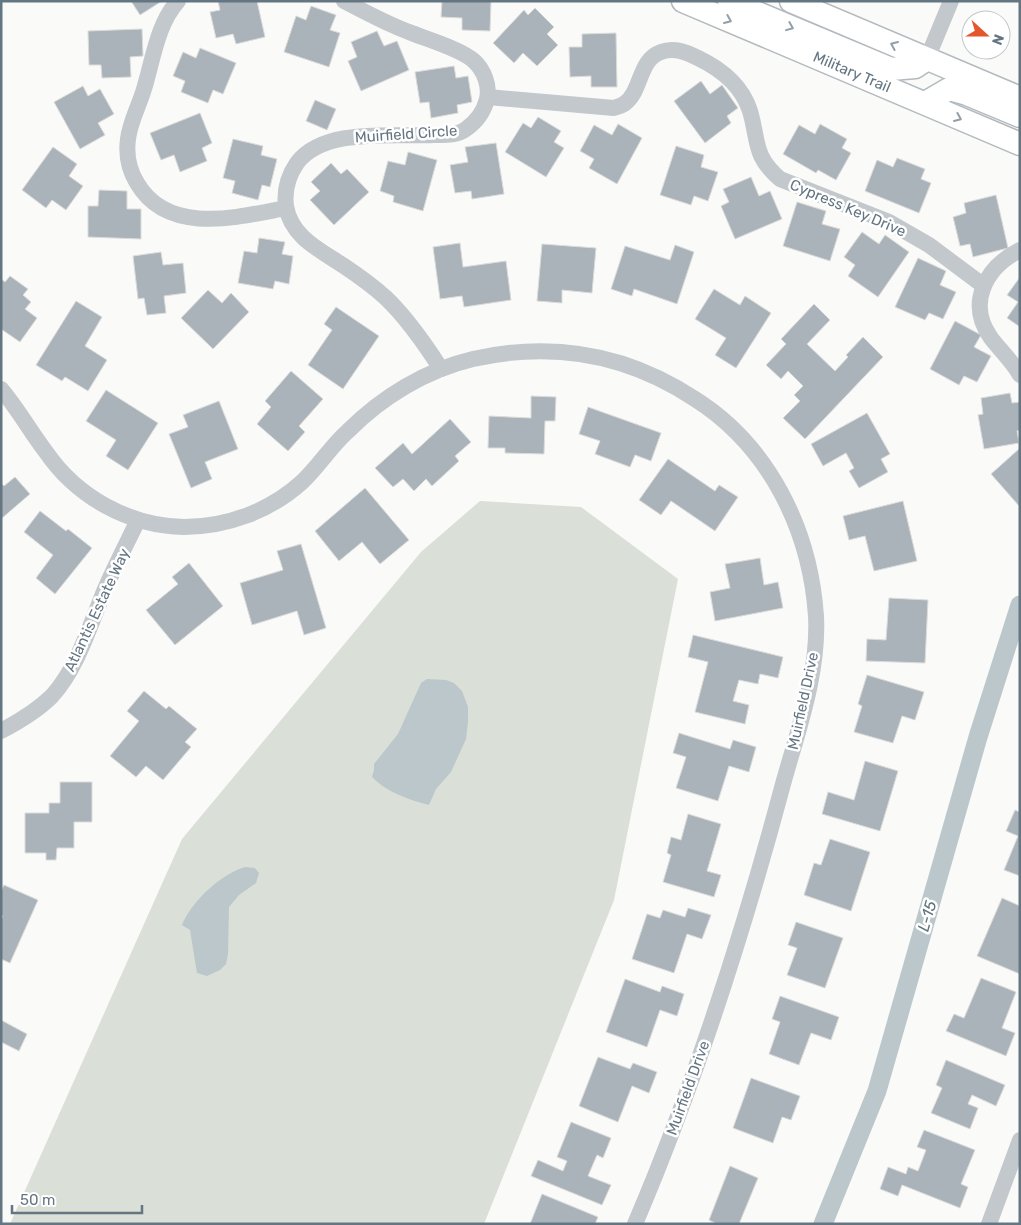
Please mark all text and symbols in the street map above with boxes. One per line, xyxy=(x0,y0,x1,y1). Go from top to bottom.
north arrow xyxy=(961,10,1011,60)
one-way arrow xyxy=(723,14,732,24)
one-way arrow xyxy=(785,21,794,32)
text: N xyxy=(988,32,1007,47)
one-way arrow xyxy=(890,41,899,52)
street label: Military Trail xyxy=(811,48,893,96)
one-way arrow xyxy=(954,112,962,122)
street label: Muirfield Circle xyxy=(354,121,458,147)
street label: Cypress Key Drive xyxy=(787,175,909,241)
street label: Atlantis Estate Way xyxy=(61,546,133,674)
street label: Muirfield Drive xyxy=(784,651,822,751)
water label: L-15 xyxy=(914,898,941,934)
street label: Muirfield Drive xyxy=(663,1038,713,1138)
scale bar xyxy=(12,1182,142,1214)
text: 50 m xyxy=(20,1191,55,1209)

